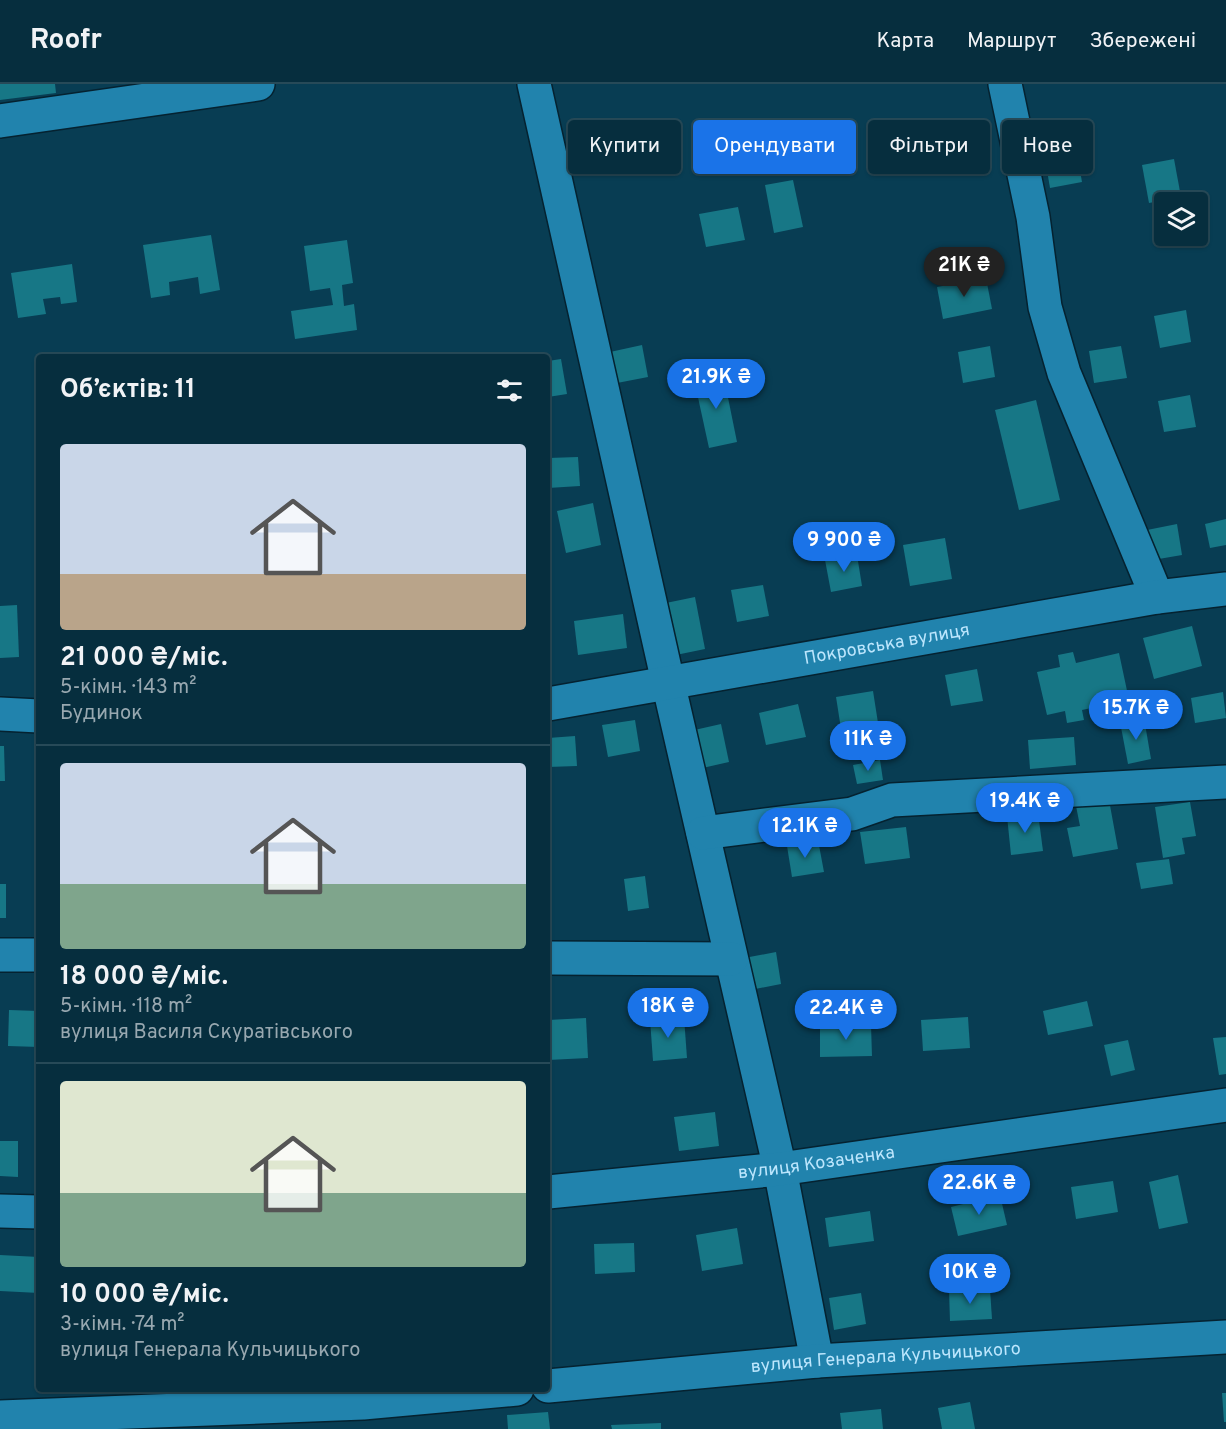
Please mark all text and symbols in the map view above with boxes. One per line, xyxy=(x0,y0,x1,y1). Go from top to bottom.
text: Roofr xyxy=(30,23,102,59)
text: Карта xyxy=(877,28,934,55)
text: Маршрут xyxy=(967,28,1056,55)
text: Збережені xyxy=(1089,28,1196,55)
chip: Купити xyxy=(568,120,681,174)
chip: Орендувати xyxy=(693,120,856,174)
chip: Фільтри xyxy=(868,120,990,174)
chip: Нове xyxy=(1002,120,1093,174)
map controls xyxy=(1154,192,1208,246)
button: layers xyxy=(1154,192,1208,246)
pin: 21K ₴ xyxy=(922,247,1006,298)
text: 21K ₴ xyxy=(938,253,990,279)
pin: 21.9K ₴ xyxy=(661,359,771,410)
text: 21.9K ₴ xyxy=(681,365,751,391)
text: Об’єктів: 11 xyxy=(60,374,196,407)
icon: filters xyxy=(493,374,526,407)
icon: home xyxy=(239,483,347,591)
pin: 9 900 ₴ xyxy=(789,522,899,573)
text: 9 900 ₴ xyxy=(807,528,881,554)
street label: Покровська вулиця xyxy=(802,619,972,670)
text: 21 000 ₴/міс. xyxy=(60,642,228,675)
text: 5-кімн. · 143 m² xyxy=(60,675,197,701)
pin: 15.7K ₴ xyxy=(1081,690,1191,741)
text: 15.7K ₴ xyxy=(1103,696,1169,722)
text: Будинок xyxy=(60,701,143,727)
pin: 11K ₴ xyxy=(826,721,910,772)
text: 11K ₴ xyxy=(844,727,892,753)
pin: 19.4K ₴ xyxy=(970,783,1080,834)
text: 19.4K ₴ xyxy=(990,789,1060,815)
icon: home xyxy=(239,802,347,910)
pin: 12.1K ₴ xyxy=(750,808,860,859)
text: 12.1K ₴ xyxy=(772,814,838,840)
text: 18 000 ₴/міс. xyxy=(60,961,228,994)
pin: 18K ₴ xyxy=(626,988,710,1039)
pin: 22.4K ₴ xyxy=(791,990,901,1041)
text: 5-кімн. · 118 m² xyxy=(60,994,192,1020)
text: 18K ₴ xyxy=(642,994,694,1020)
text: 22.4K ₴ xyxy=(809,996,883,1022)
text: вулиця Василя Скуратівського xyxy=(60,1020,353,1046)
icon: home xyxy=(239,1120,347,1228)
street label: вулиця Козаченка xyxy=(737,1141,896,1185)
pin: 22.6K ₴ xyxy=(924,1165,1034,1216)
text: 22.6K ₴ xyxy=(942,1171,1016,1197)
pin: 10K ₴ xyxy=(928,1254,1012,1305)
text: 10K ₴ xyxy=(943,1260,997,1286)
text: 10 000 ₴/міс. xyxy=(60,1279,229,1312)
text: 3-кімн. · 74 m² xyxy=(60,1312,185,1338)
text: вулиця Генерала Кульчицького xyxy=(60,1338,361,1364)
street label: вулиця Генерала Кульчицького xyxy=(750,1338,1021,1379)

